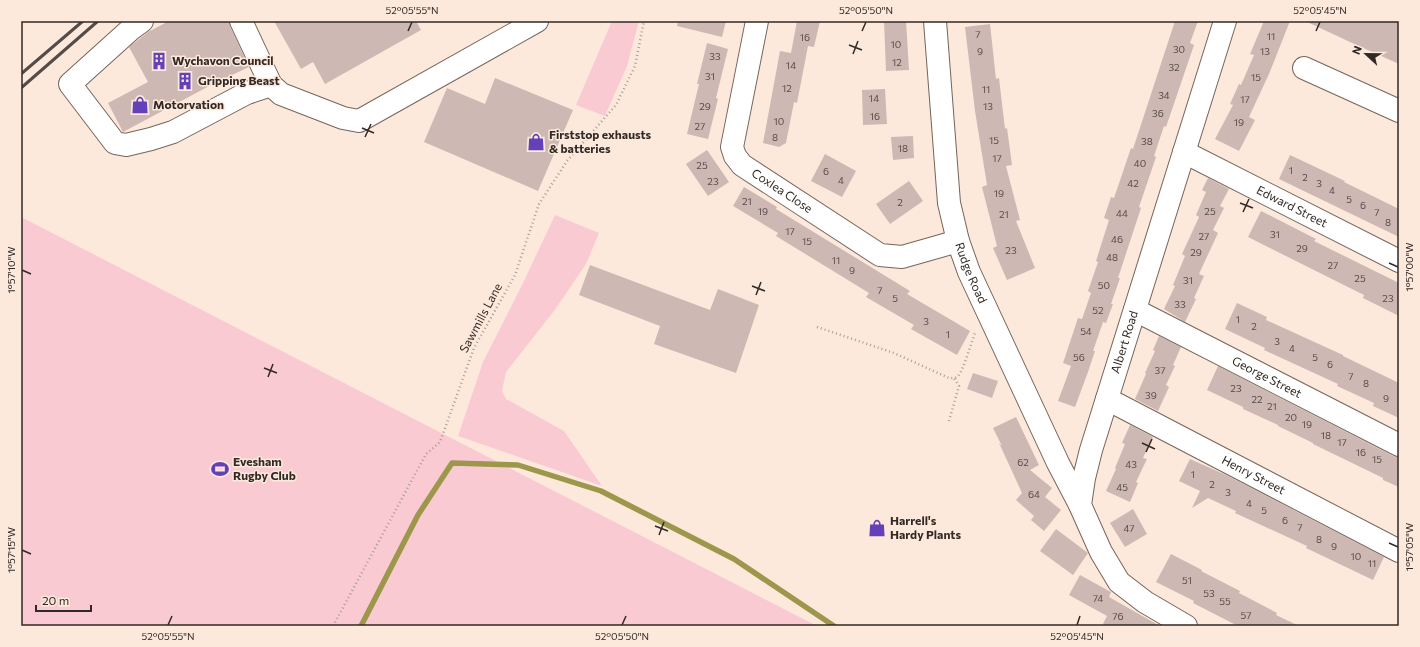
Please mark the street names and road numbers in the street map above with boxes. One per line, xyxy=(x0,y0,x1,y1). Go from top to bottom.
street label: Coxlea Close xyxy=(749,165,815,215)
street label: Edward Street xyxy=(1255,182,1330,230)
street label: Rudge Road xyxy=(953,240,991,305)
street label: Sawmills Lane xyxy=(456,280,504,355)
street label: Albert Road xyxy=(1107,309,1140,375)
street label: George Street xyxy=(1230,353,1304,400)
street label: Henry Street xyxy=(1220,452,1288,497)

